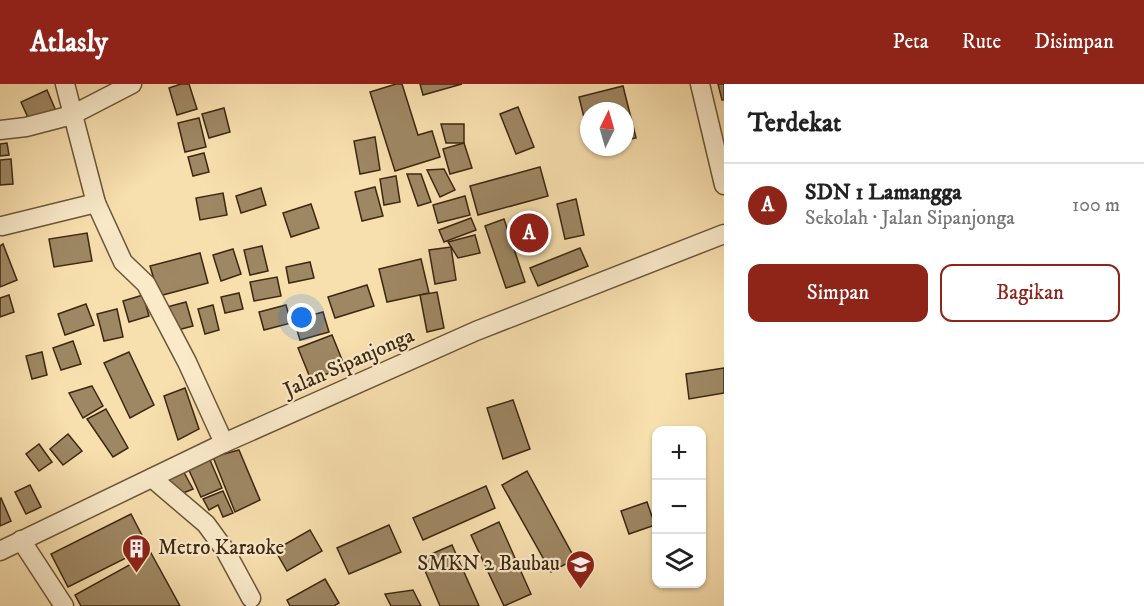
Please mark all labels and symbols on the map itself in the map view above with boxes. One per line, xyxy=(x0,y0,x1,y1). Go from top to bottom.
north arrow xyxy=(580,102,634,156)
pin: A xyxy=(510,210,548,256)
your location xyxy=(287,303,316,332)
street label: Jalan Sipanjonga xyxy=(278,323,418,404)
building icon: Metro Karaoke xyxy=(121,532,153,574)
place label: Metro Karaoke xyxy=(158,535,285,561)
school or university icon: SMKN 2 Baubau xyxy=(565,548,597,590)
place label: SMKN 2 Baubau xyxy=(417,551,560,577)

